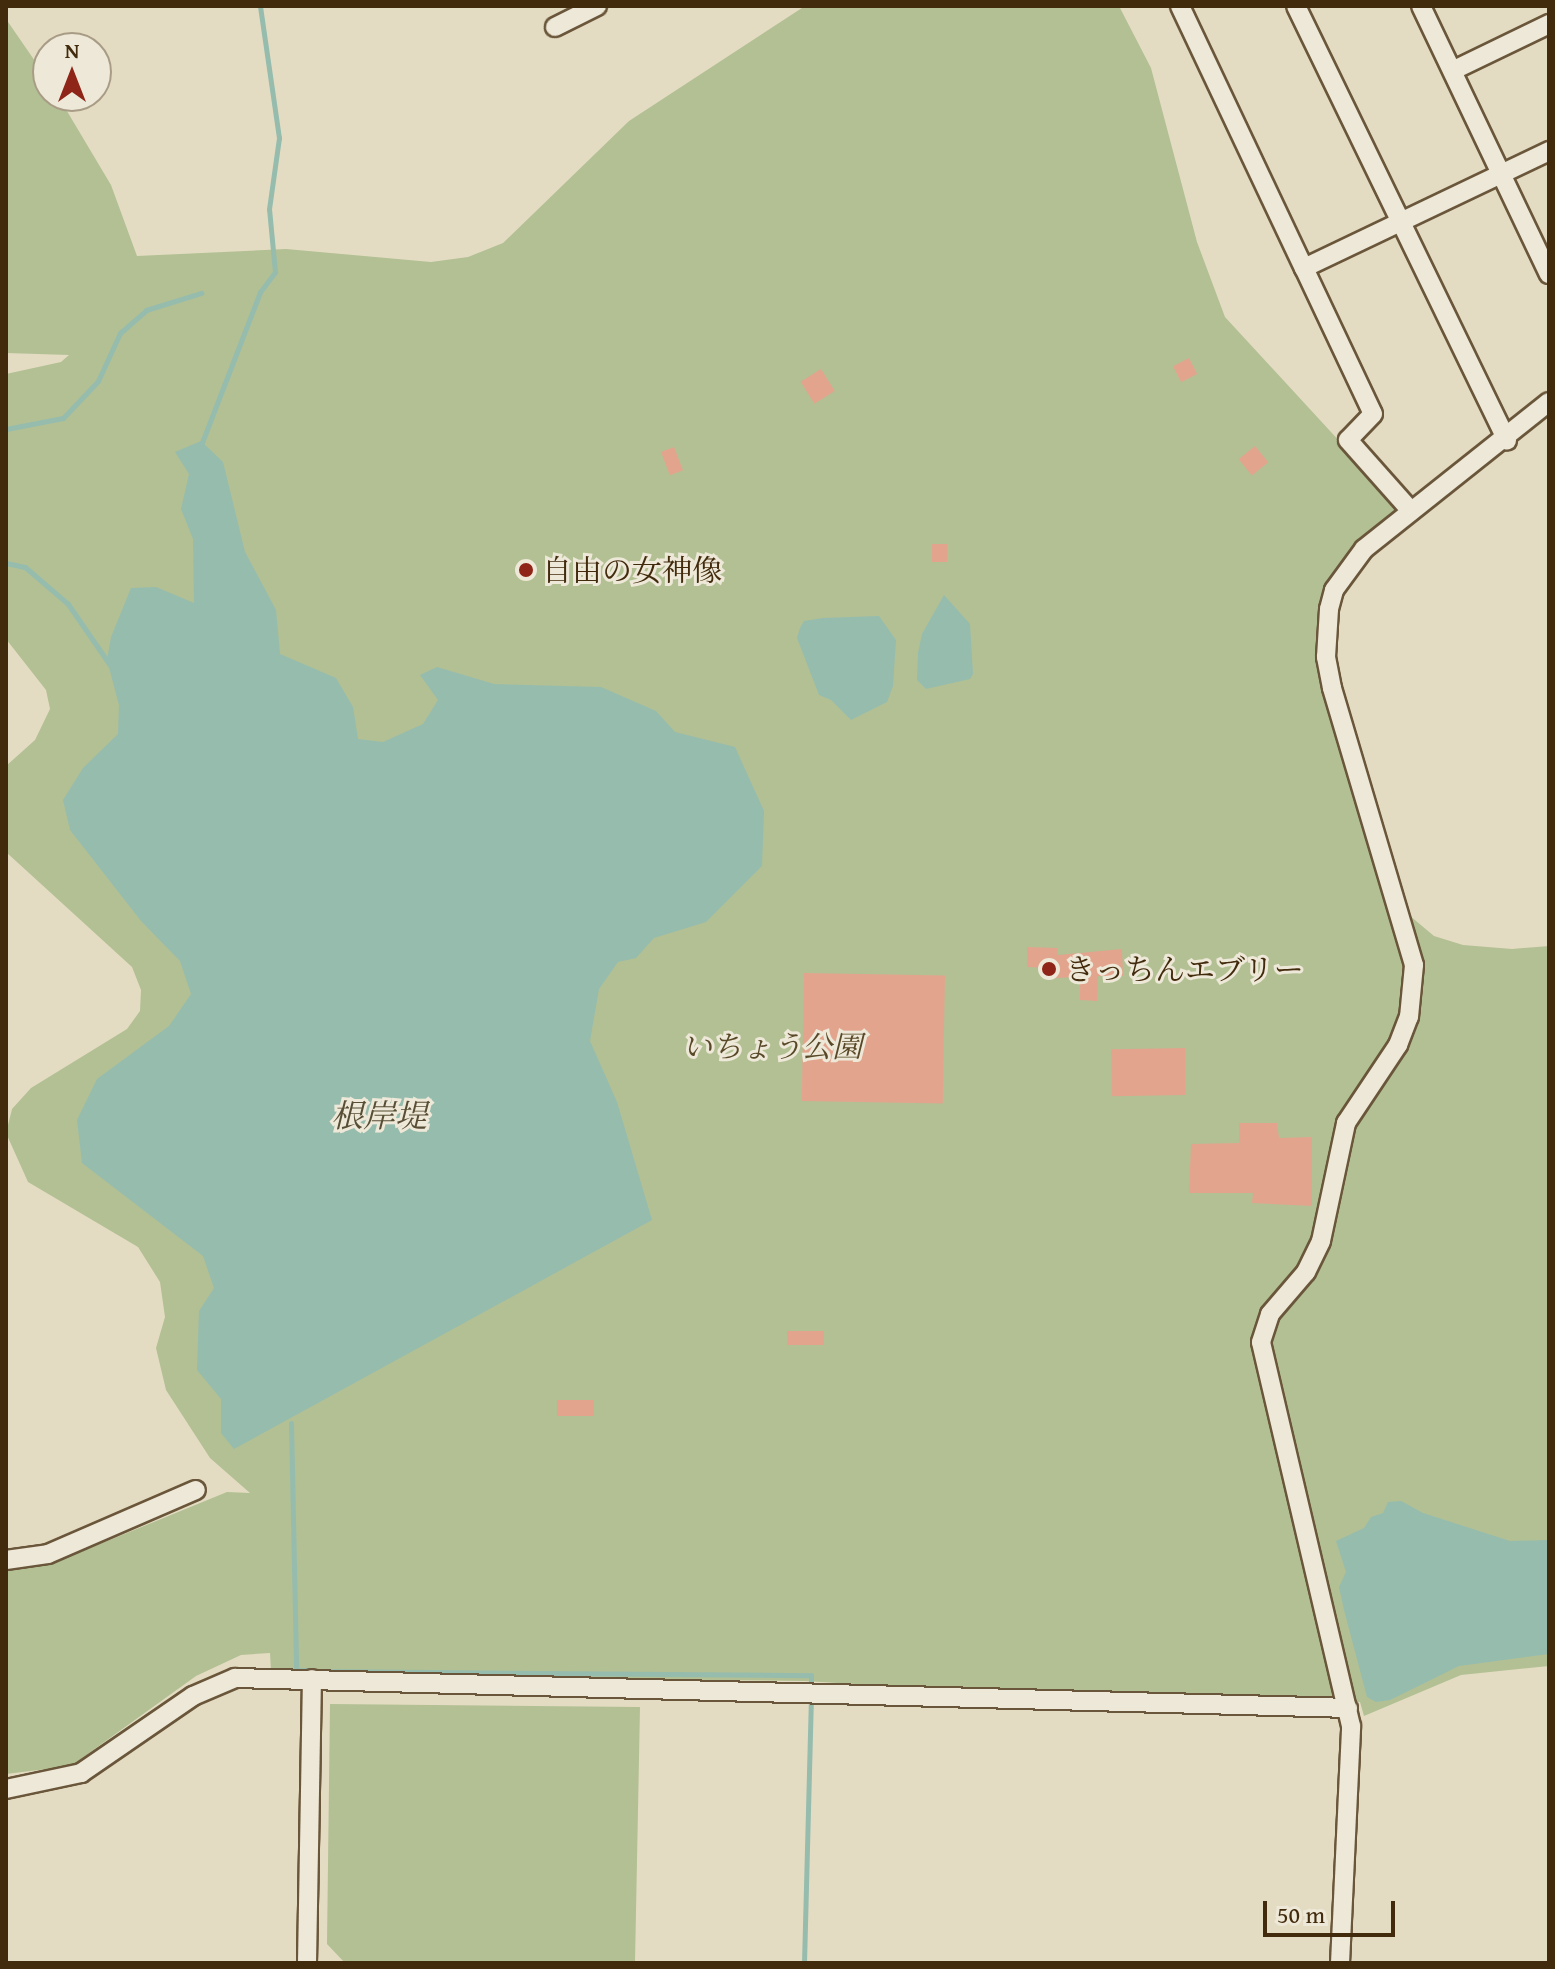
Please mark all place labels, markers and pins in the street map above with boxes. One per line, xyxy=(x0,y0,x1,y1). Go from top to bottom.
place label: 自由の女神像 xyxy=(542,552,722,588)
marker: 自由の女神像 xyxy=(517,561,535,579)
place label: きっちんエブリー xyxy=(1065,951,1305,987)
marker: きっちんエブリー xyxy=(1040,960,1058,978)

